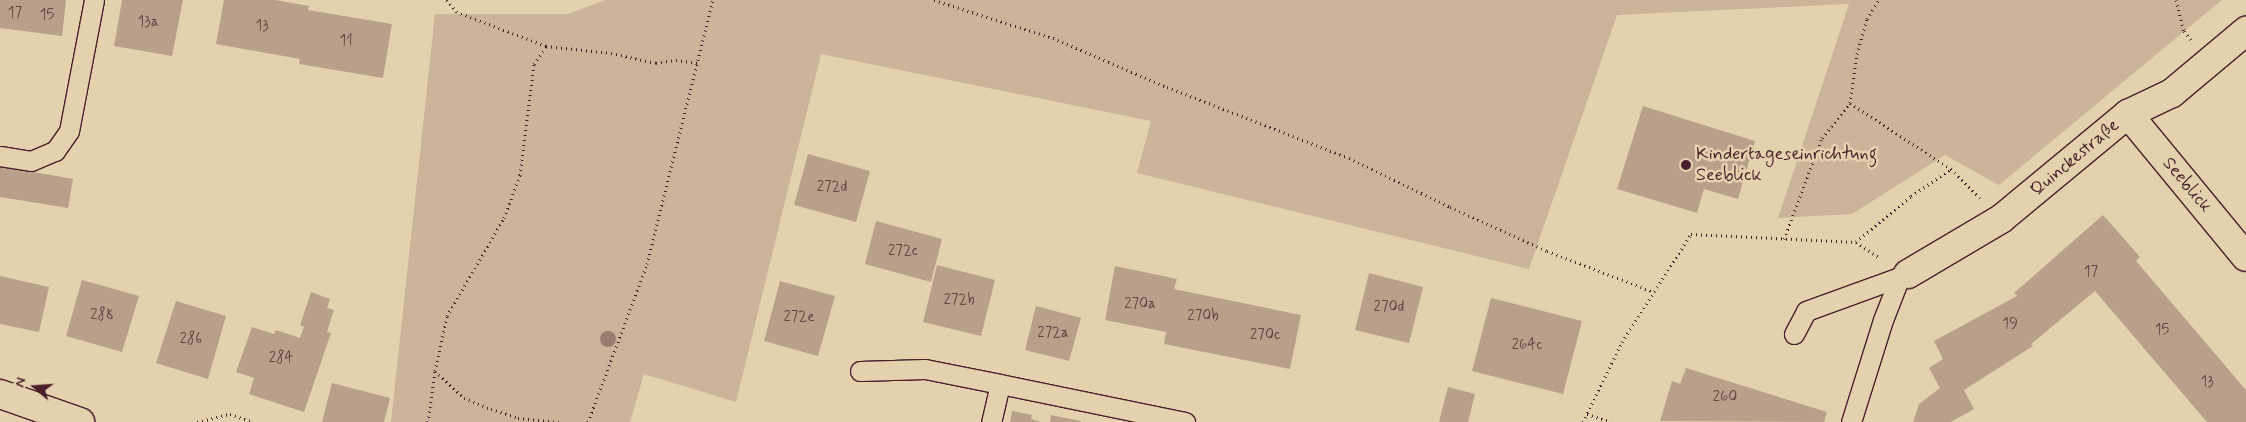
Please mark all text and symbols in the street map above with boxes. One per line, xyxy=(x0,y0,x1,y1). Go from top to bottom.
house number: 17 xyxy=(8,5,22,23)
house number: 15 xyxy=(40,7,54,25)
house number: 13a xyxy=(138,14,158,32)
house number: 13 xyxy=(255,18,269,36)
house number: 11 xyxy=(339,33,353,51)
street label: Quinckestraße xyxy=(2026,115,2124,201)
place label: Kindertageseinrichtung Seeblick xyxy=(1696,144,1877,186)
street label: Seeblick xyxy=(2158,153,2216,217)
marker: Kindertageseinrichtung Seeblick xyxy=(1680,159,1692,171)
house number: 272d xyxy=(817,179,847,197)
house number: 272c xyxy=(888,243,918,261)
house number: 17 xyxy=(2084,264,2098,282)
house number: 272b xyxy=(943,292,975,310)
house number: 270a xyxy=(1124,296,1156,314)
house number: 270d xyxy=(1374,299,1404,317)
house number: 288 xyxy=(90,307,114,325)
house number: 270b xyxy=(1187,308,1219,326)
house number: 272e xyxy=(783,309,815,327)
house number: 19 xyxy=(2002,316,2018,334)
house number: 15 xyxy=(2155,322,2169,340)
house number: 272a xyxy=(1037,325,1069,343)
house number: 270c xyxy=(1250,327,1280,345)
house number: 286 xyxy=(180,331,202,349)
house number: 264c xyxy=(1512,337,1542,355)
house number: 284 xyxy=(269,350,293,368)
north arrow xyxy=(10,362,60,412)
house number: 13 xyxy=(2200,374,2214,392)
text: N xyxy=(11,375,31,390)
house number: 260 xyxy=(1713,389,1737,407)

